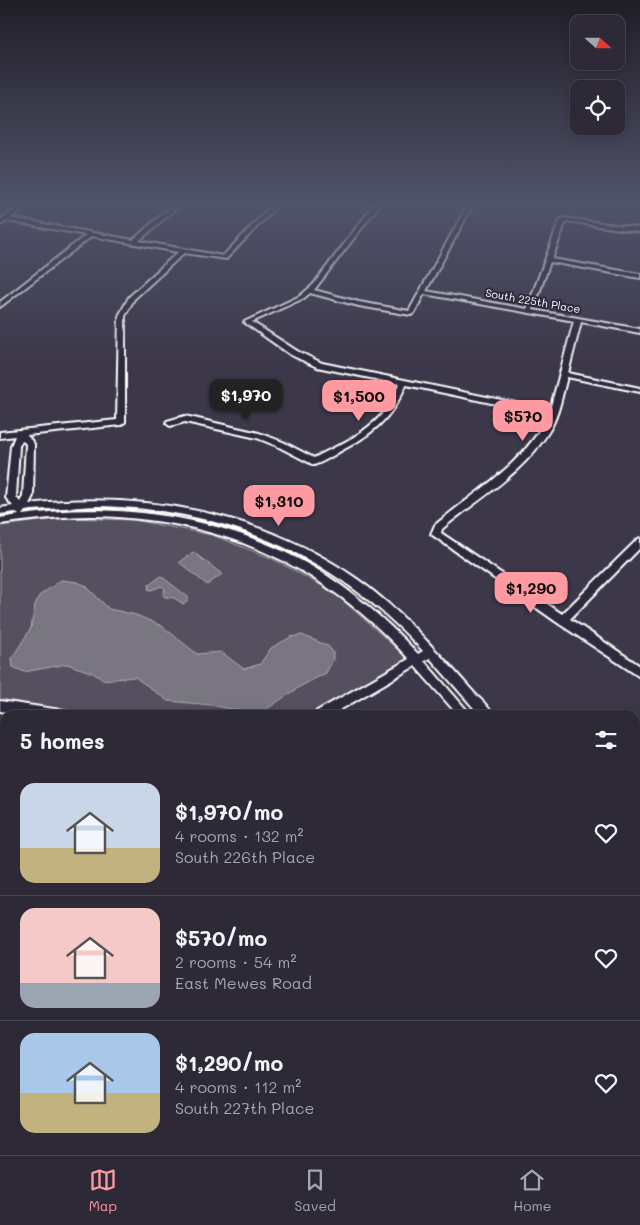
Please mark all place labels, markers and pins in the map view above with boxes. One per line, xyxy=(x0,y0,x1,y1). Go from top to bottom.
pin: $1,970 xyxy=(205,378,287,421)
pin: $1,500 xyxy=(318,380,400,422)
pin: $570 xyxy=(493,400,553,442)
pin: $1,310 xyxy=(238,484,320,527)
pin: $1,290 xyxy=(490,572,572,614)

